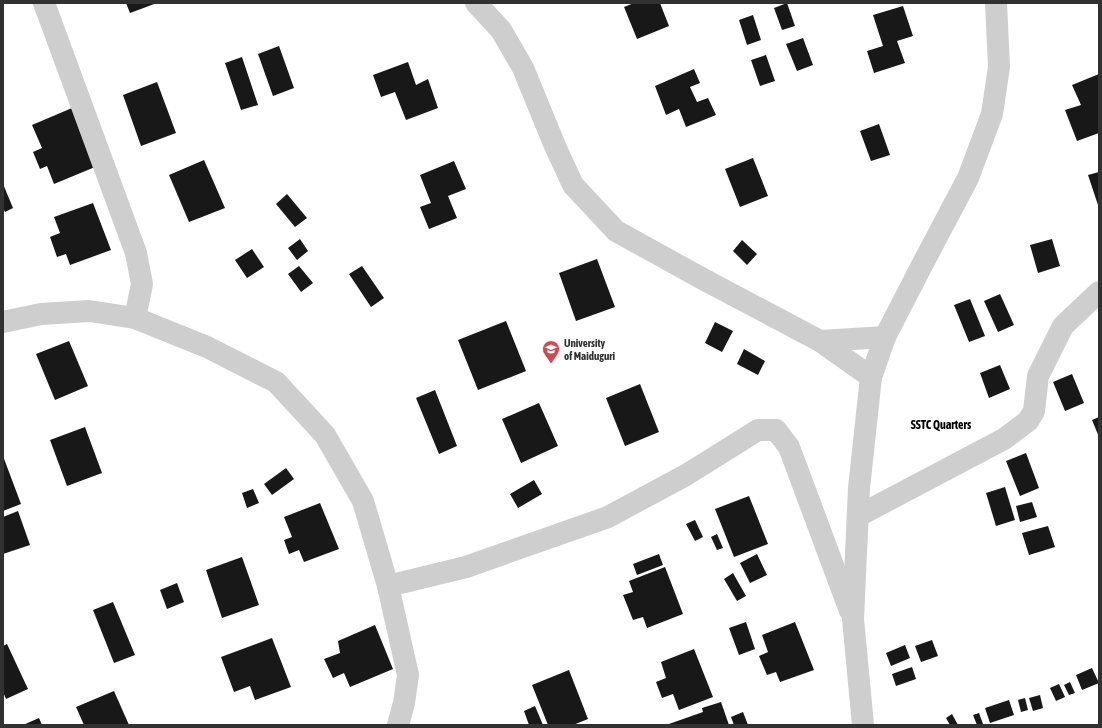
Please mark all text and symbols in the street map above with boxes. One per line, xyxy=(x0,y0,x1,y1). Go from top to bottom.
place label: University of Maiduguri xyxy=(564,337,616,362)
school or university icon: University of Maiduguri xyxy=(541,339,561,364)
district label: SSTC Quarters xyxy=(911,418,972,432)

